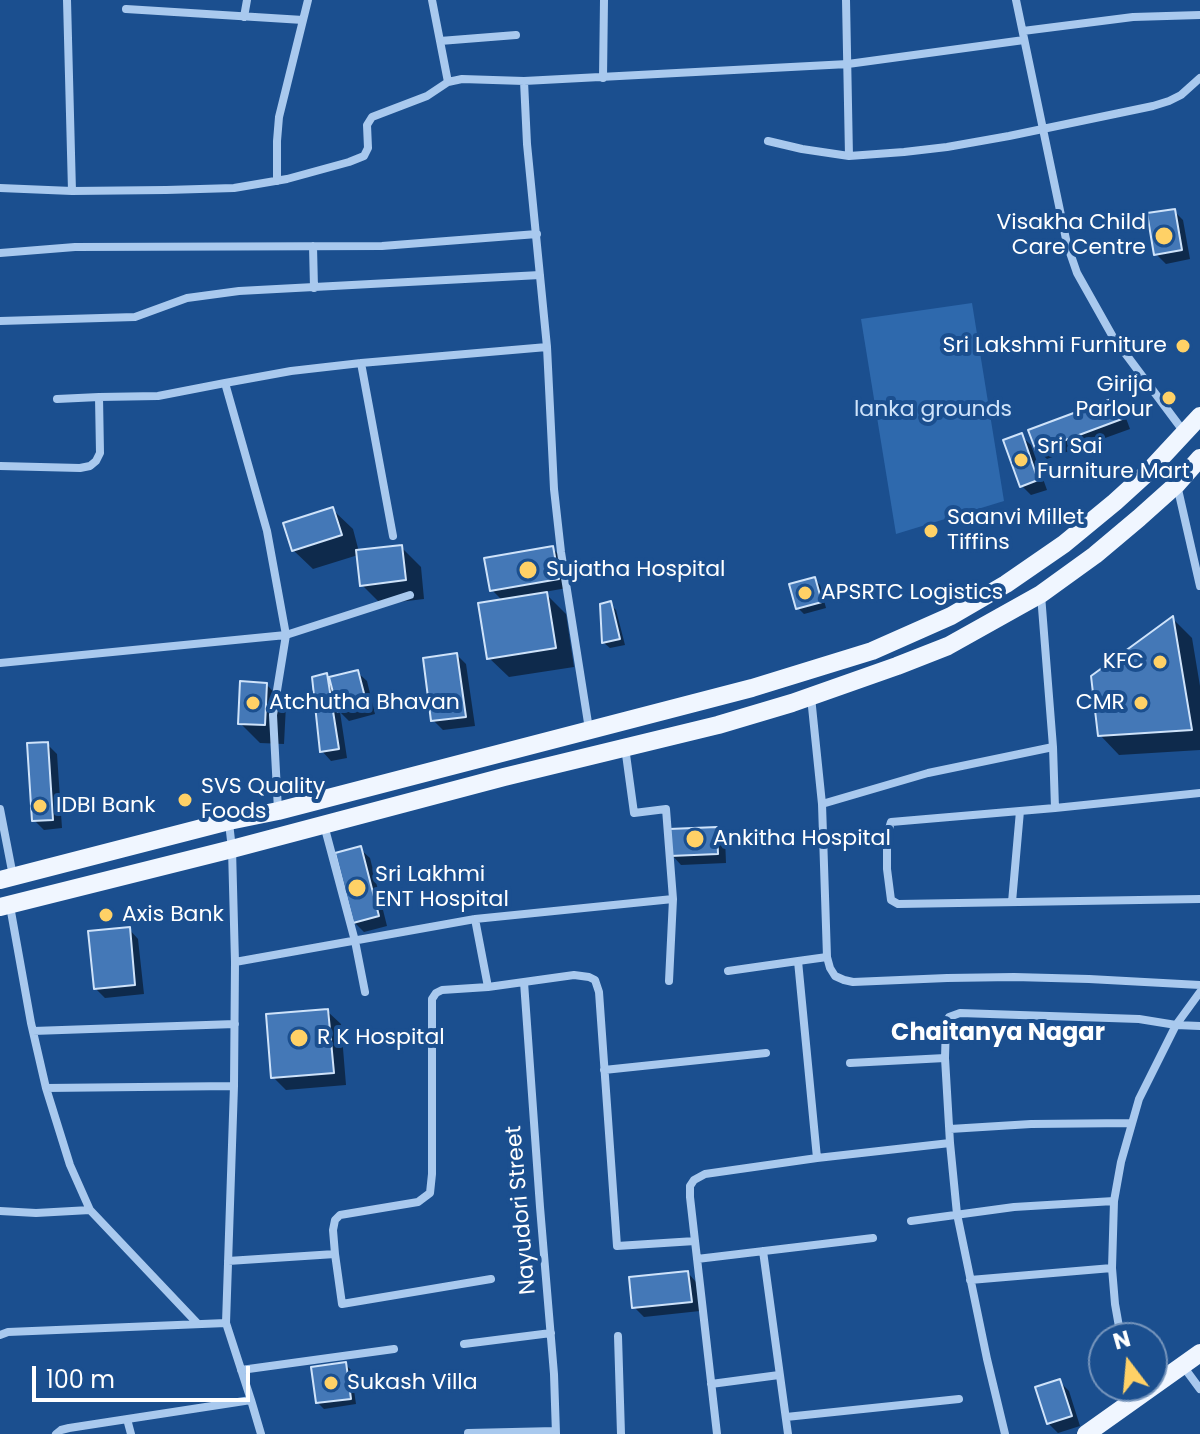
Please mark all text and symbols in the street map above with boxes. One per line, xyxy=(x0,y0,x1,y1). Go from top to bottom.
place label: Visakha Child Care Centre xyxy=(996,210,1146,262)
marker: Visakha Child Care Centre xyxy=(1153,225,1175,247)
place label: Sri Lakshmi Furniture xyxy=(943,333,1167,359)
marker: Sri Lakshmi Furniture xyxy=(1174,337,1192,355)
place label: Girija Parlour xyxy=(1075,372,1153,424)
marker: Girija Parlour xyxy=(1160,389,1178,407)
park label: lanka grounds xyxy=(854,397,1012,423)
place label: Sri Sai Furniture Mart xyxy=(1037,434,1190,486)
marker: Sri Sai Furniture Mart xyxy=(1012,451,1030,469)
place label: Saanvi Millet Tiffins xyxy=(947,505,1084,556)
marker: Saanvi Millet Tiffins xyxy=(922,522,940,540)
place label: Sujatha Hospital xyxy=(546,557,726,583)
marker: Sujatha Hospital xyxy=(517,559,539,581)
place label: APSRTC Logistics xyxy=(821,580,1003,606)
marker: APSRTC Logistics xyxy=(796,584,814,602)
place label: KFC xyxy=(1103,649,1144,675)
marker: KFC xyxy=(1151,653,1169,671)
place label: Atchutha Bhavan xyxy=(269,690,460,716)
place label: CMR xyxy=(1076,690,1125,716)
marker: Atchutha Bhavan xyxy=(244,694,262,712)
marker: CMR xyxy=(1132,694,1150,712)
place label: SVS Quality Foods xyxy=(201,774,325,826)
marker: SVS Quality Foods xyxy=(176,791,194,809)
place label: IDBI Bank xyxy=(56,793,156,819)
marker: IDBI Bank xyxy=(31,797,49,815)
place label: Ankitha Hospital xyxy=(713,826,891,852)
marker: Ankitha Hospital xyxy=(684,828,706,850)
place label: Sri Lakhmi ENT Hospital xyxy=(375,862,509,914)
marker: Sri Lakhmi ENT Hospital xyxy=(346,877,368,899)
place label: Axis Bank xyxy=(122,902,224,928)
marker: Axis Bank xyxy=(97,906,115,924)
district label: Chaitanya Nagar xyxy=(891,1020,1105,1048)
place label: R K Hospital xyxy=(317,1025,445,1051)
marker: R K Hospital xyxy=(288,1027,310,1049)
street label: Nayudori Street xyxy=(501,1124,543,1296)
north arrow xyxy=(1088,1322,1168,1402)
text: N xyxy=(1110,1323,1134,1358)
scale bar xyxy=(36,1350,254,1400)
text: 100 m xyxy=(46,1363,115,1396)
place label: Sukash Villa xyxy=(347,1370,478,1396)
marker: Sukash Villa xyxy=(322,1374,340,1392)

